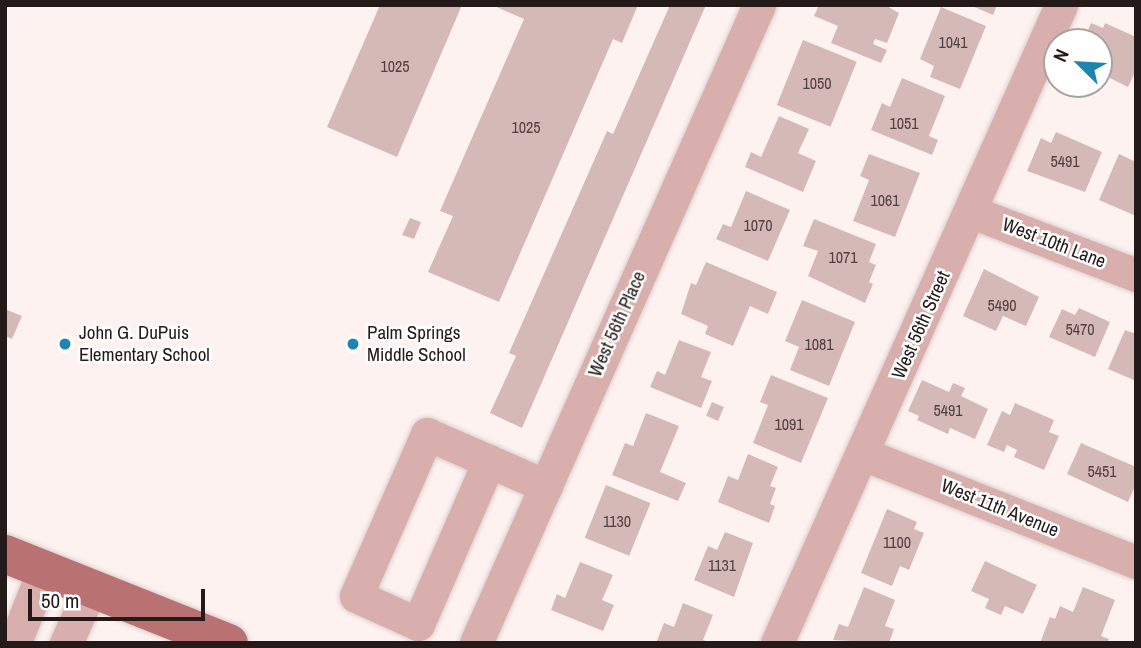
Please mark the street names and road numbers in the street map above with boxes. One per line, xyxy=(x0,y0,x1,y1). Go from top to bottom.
street label: West 10th Lane xyxy=(999,213,1109,273)
street label: West 56th Street xyxy=(887,267,955,383)
street label: West 56th Place xyxy=(584,268,650,380)
street label: West 11th Avenue xyxy=(937,474,1063,542)

